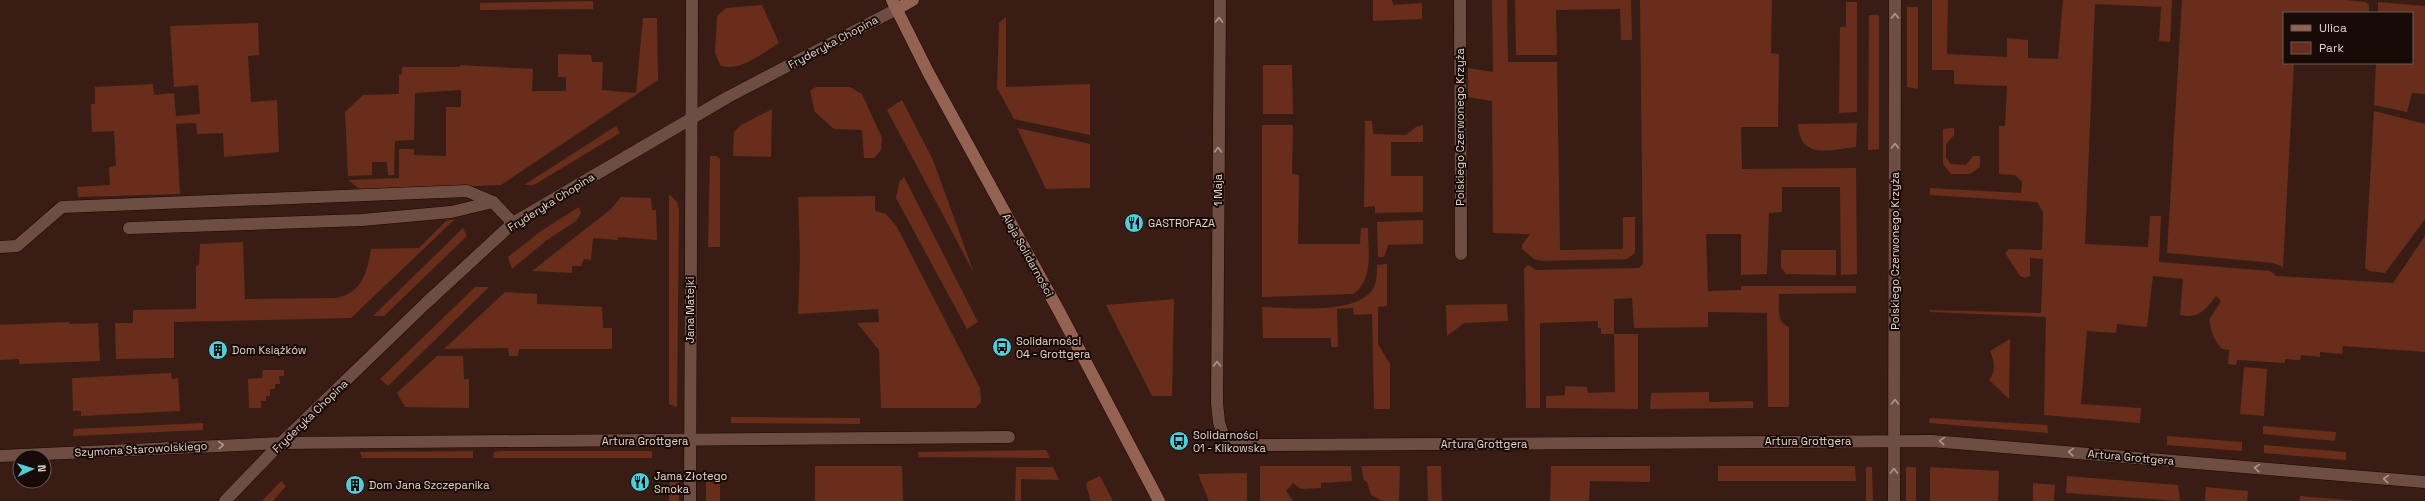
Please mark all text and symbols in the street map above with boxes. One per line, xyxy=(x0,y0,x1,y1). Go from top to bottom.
street label: Fryderyka Chopina xyxy=(786,12,881,72)
legend xyxy=(2283,12,2413,64)
one-way arrow xyxy=(1891,13,1899,19)
one-way arrow xyxy=(1215,17,1223,23)
text: Ulica xyxy=(2319,20,2347,36)
text: Park xyxy=(2319,40,2344,56)
street label: Polskiego Czerwonego Krzyża xyxy=(1453,48,1467,206)
one-way arrow xyxy=(1891,143,1899,149)
one-way arrow xyxy=(1214,147,1222,153)
street label: Fryderyka Chopina xyxy=(505,169,598,234)
street label: Polskiego Czerwonego Krzyża xyxy=(1888,172,1902,330)
street label: 1 Maja xyxy=(1211,173,1225,206)
street label: Aleja Solidarności xyxy=(999,211,1057,299)
restaurant icon: GASTROFAZA xyxy=(1123,212,1145,234)
place label: GASTROFAZA xyxy=(1148,216,1215,230)
street label: Jana Matejki xyxy=(683,276,697,343)
place label: Solidarności 04 - Grottgera xyxy=(1016,334,1091,361)
bus stop icon: Solidarności 04 - Grottgera xyxy=(991,336,1013,358)
building icon: Dom Książków xyxy=(207,339,229,361)
place label: Dom Książków xyxy=(232,343,307,357)
one-way arrow xyxy=(1213,361,1221,367)
street label: Fryderyka Chopina xyxy=(269,376,351,456)
one-way arrow xyxy=(1891,399,1899,405)
place label: Solidarności 01 - Klikowska xyxy=(1193,428,1266,455)
bus stop icon: Solidarności 01 - Klikowska xyxy=(1168,430,1190,452)
street label: Artura Grottgera xyxy=(602,434,689,448)
street label: Artura Grottgera xyxy=(1765,434,1852,448)
street label: Artura Grottgera xyxy=(1441,437,1528,451)
one-way arrow xyxy=(1939,437,1945,446)
street label: Szymona Starowolskiego xyxy=(74,439,208,459)
one-way arrow xyxy=(218,441,224,450)
street label: Artura Grottgera xyxy=(2087,446,2175,468)
one-way arrow xyxy=(2068,448,2074,457)
north arrow xyxy=(12,449,52,489)
one-way arrow xyxy=(2254,463,2260,472)
text: N xyxy=(35,464,49,472)
one-way arrow xyxy=(1890,468,1898,474)
place label: Jama Złotego Smoka xyxy=(654,469,728,496)
restaurant icon: Jama Złotego Smoka xyxy=(629,471,651,493)
building icon: Dom Jana Szczepanika xyxy=(344,474,366,496)
one-way arrow xyxy=(2383,474,2389,483)
place label: Dom Jana Szczepanika xyxy=(369,478,490,492)

